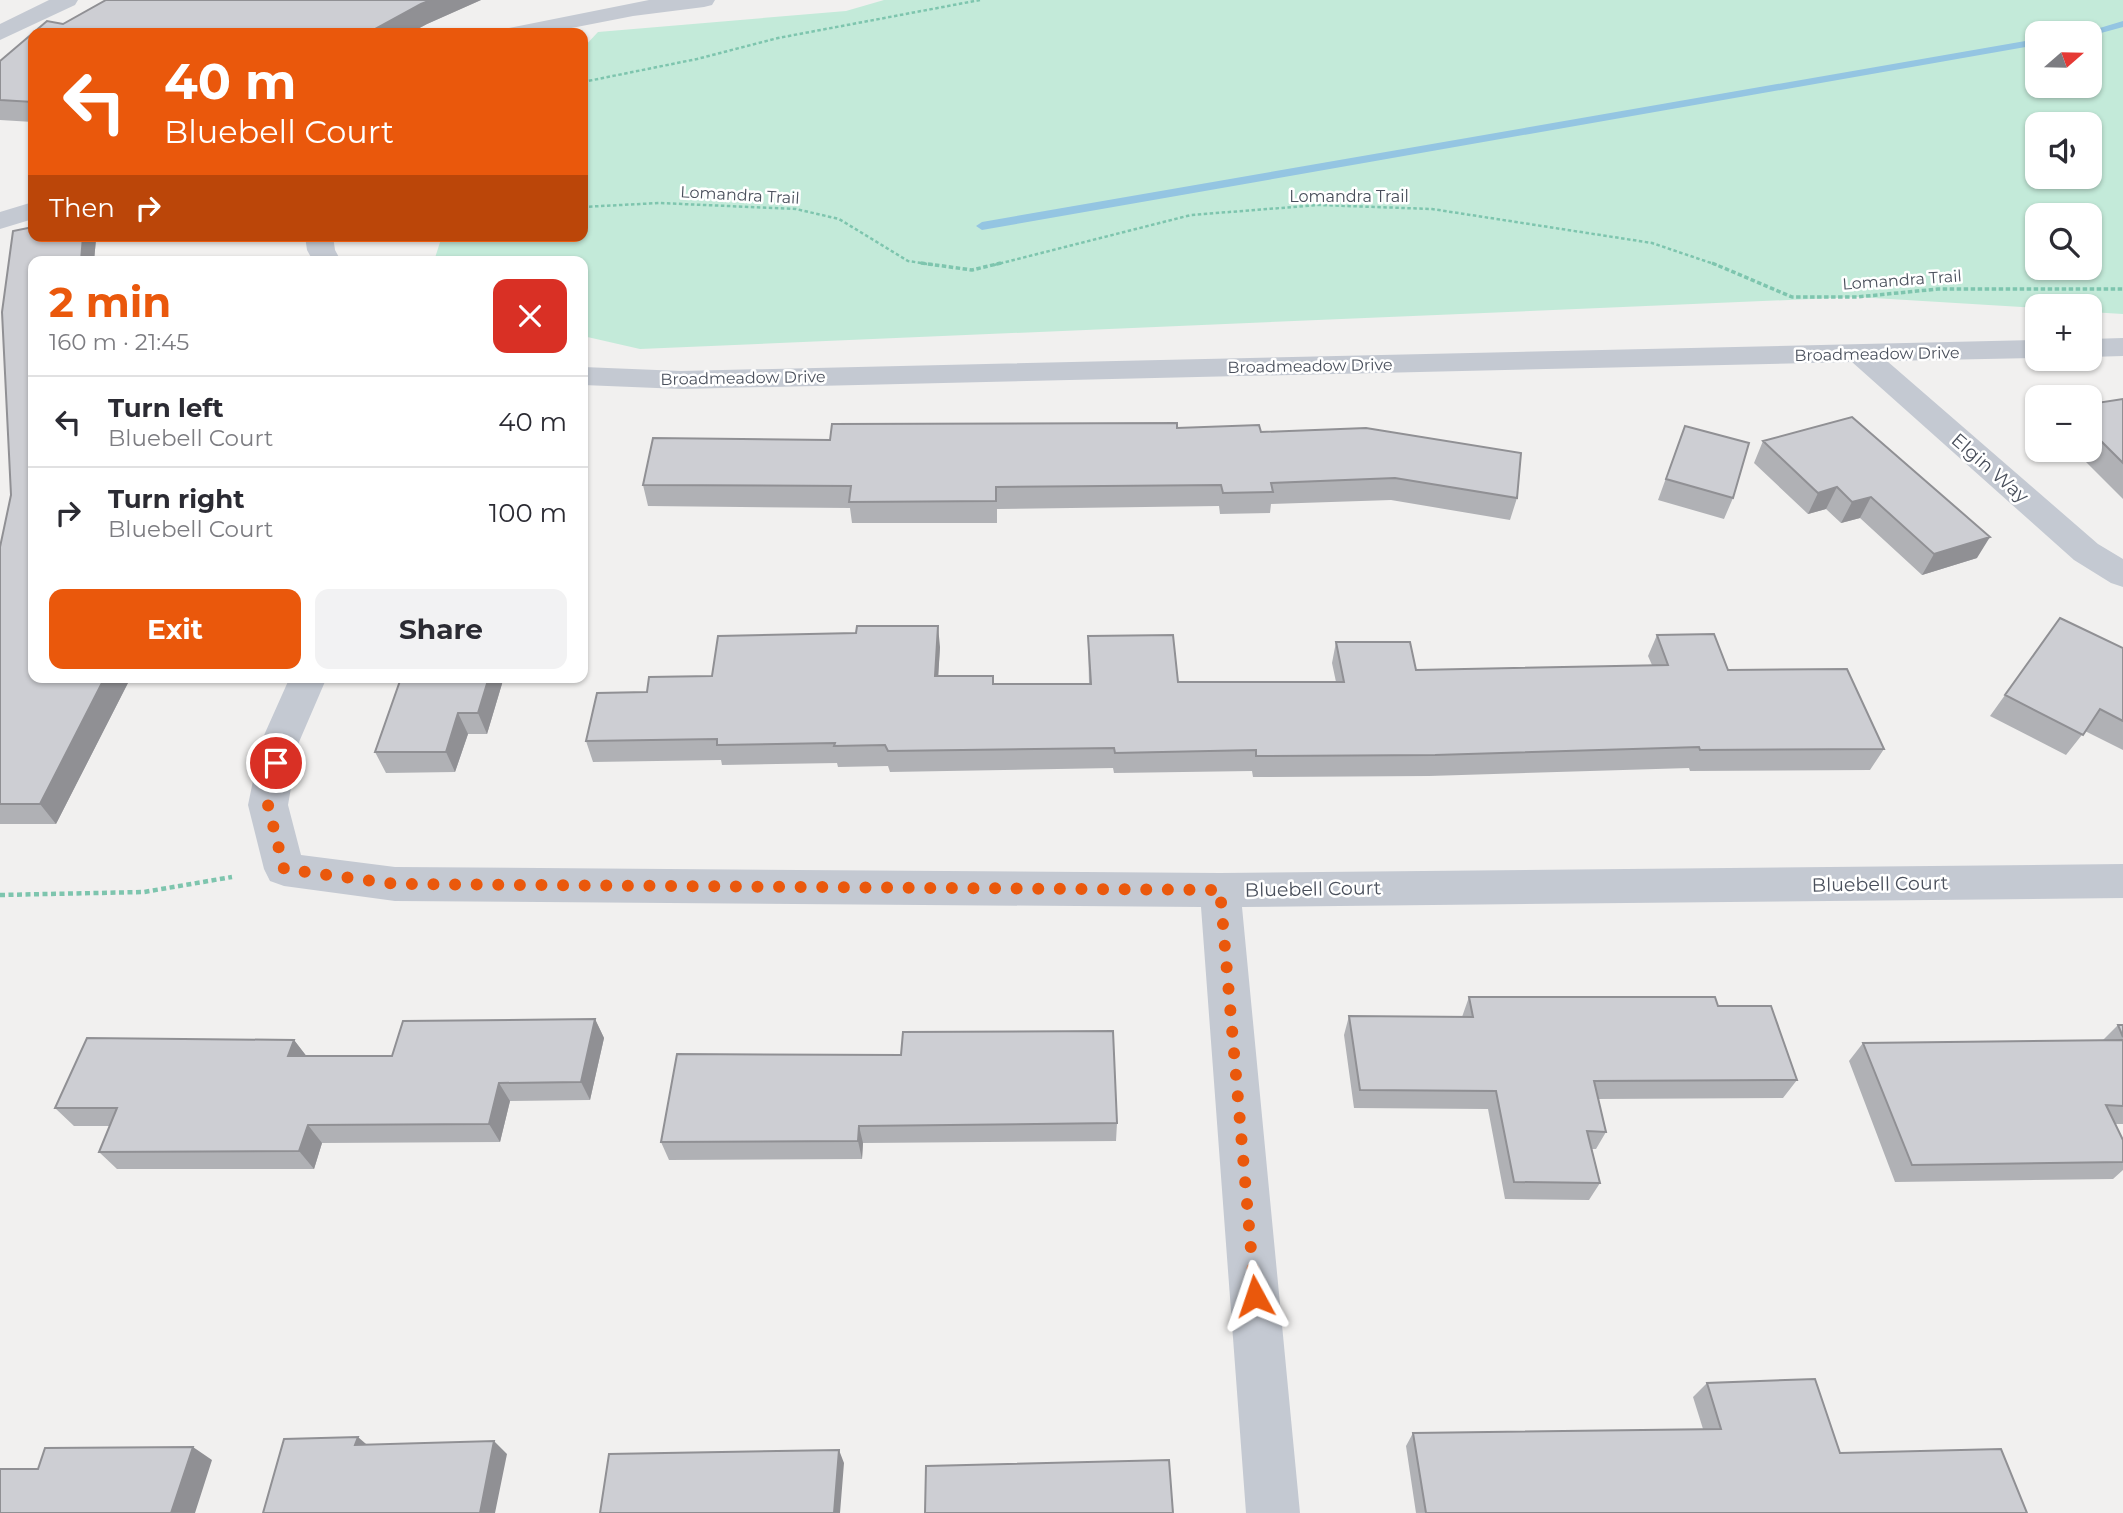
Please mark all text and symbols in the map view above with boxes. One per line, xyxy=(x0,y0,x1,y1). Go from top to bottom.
north arrow xyxy=(2025,21,2102,98)
map controls xyxy=(2025,21,2102,462)
text: 40 m xyxy=(164,52,296,111)
icon: left xyxy=(49,56,140,147)
text: Bluebell Court xyxy=(164,112,394,151)
button: sound xyxy=(2025,112,2102,189)
street label: Lomandra Trail xyxy=(680,182,800,208)
street label: Lomandra Trail xyxy=(1289,187,1409,206)
icon: right xyxy=(129,189,167,227)
text: Then xyxy=(49,192,115,224)
button: search xyxy=(2025,203,2102,280)
street label: Lomandra Trail xyxy=(1842,266,1962,294)
text: 2 min xyxy=(49,276,171,328)
button: close xyxy=(493,279,567,353)
button: + xyxy=(2025,294,2102,371)
text: 160 m · 21:45 xyxy=(49,328,189,356)
street label: Broadmeadow Drive xyxy=(1794,343,1960,365)
street label: Broadmeadow Drive xyxy=(1227,355,1393,377)
street label: Broadmeadow Drive xyxy=(660,367,826,389)
button: − xyxy=(2025,385,2102,462)
text: Turn left xyxy=(108,392,224,424)
icon: left xyxy=(49,403,87,441)
text: 40 m xyxy=(498,406,567,438)
text: Bluebell Court xyxy=(108,424,273,452)
street label: Elgin Way xyxy=(1947,428,2034,508)
text: Turn right xyxy=(108,483,244,515)
icon: right xyxy=(49,494,87,532)
text: 100 m xyxy=(489,497,567,529)
text: Bluebell Court xyxy=(108,515,273,543)
button: Exit xyxy=(49,589,301,669)
button: Share xyxy=(315,589,567,669)
pin xyxy=(246,733,306,793)
icon: arrive xyxy=(257,744,295,782)
street label: Bluebell Court xyxy=(1812,871,1949,897)
street label: Bluebell Court xyxy=(1245,876,1382,902)
position arrow xyxy=(1218,1259,1292,1333)

